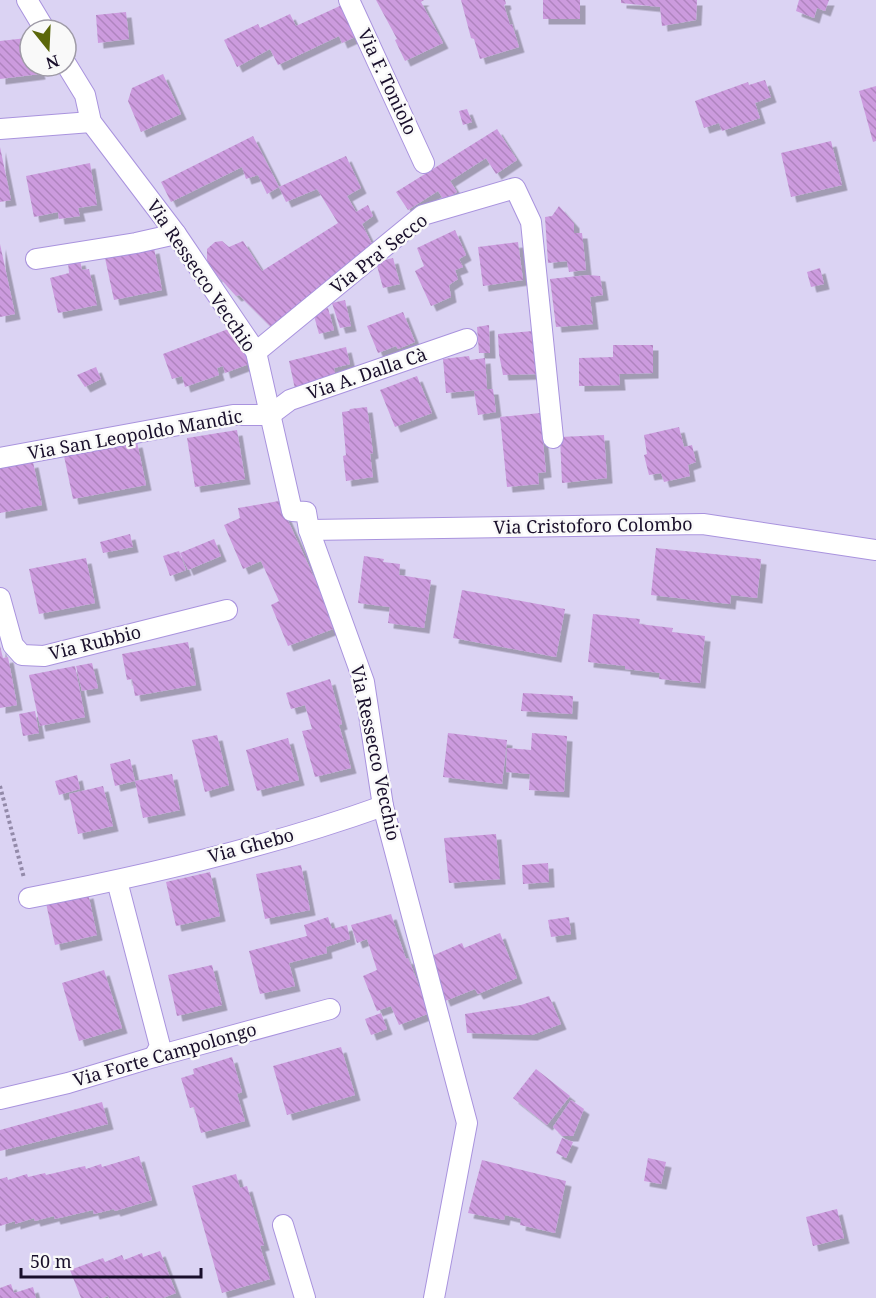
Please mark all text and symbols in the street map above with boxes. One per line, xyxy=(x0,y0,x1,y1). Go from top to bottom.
north arrow xyxy=(18,18,78,78)
street label: Via F. Toniolo xyxy=(353,25,423,139)
text: N xyxy=(43,50,62,75)
street label: Via Ressecco Vecchio xyxy=(142,195,262,356)
street label: Via Pra' Secco xyxy=(325,208,432,299)
street label: Via A. Dalla Cà xyxy=(304,341,430,405)
street label: Via San Leopoldo Mandic xyxy=(26,403,244,465)
street label: Via Cristoforo Colombo xyxy=(493,511,693,539)
street label: Via Rubbio xyxy=(46,619,143,665)
street label: Via Ressecco Vecchio xyxy=(346,663,406,843)
street label: Via Ghebo xyxy=(205,822,296,868)
street label: Via Forte Campolongo xyxy=(70,1016,259,1092)
scale bar xyxy=(21,1241,201,1279)
text: 50 m xyxy=(30,1249,72,1273)

